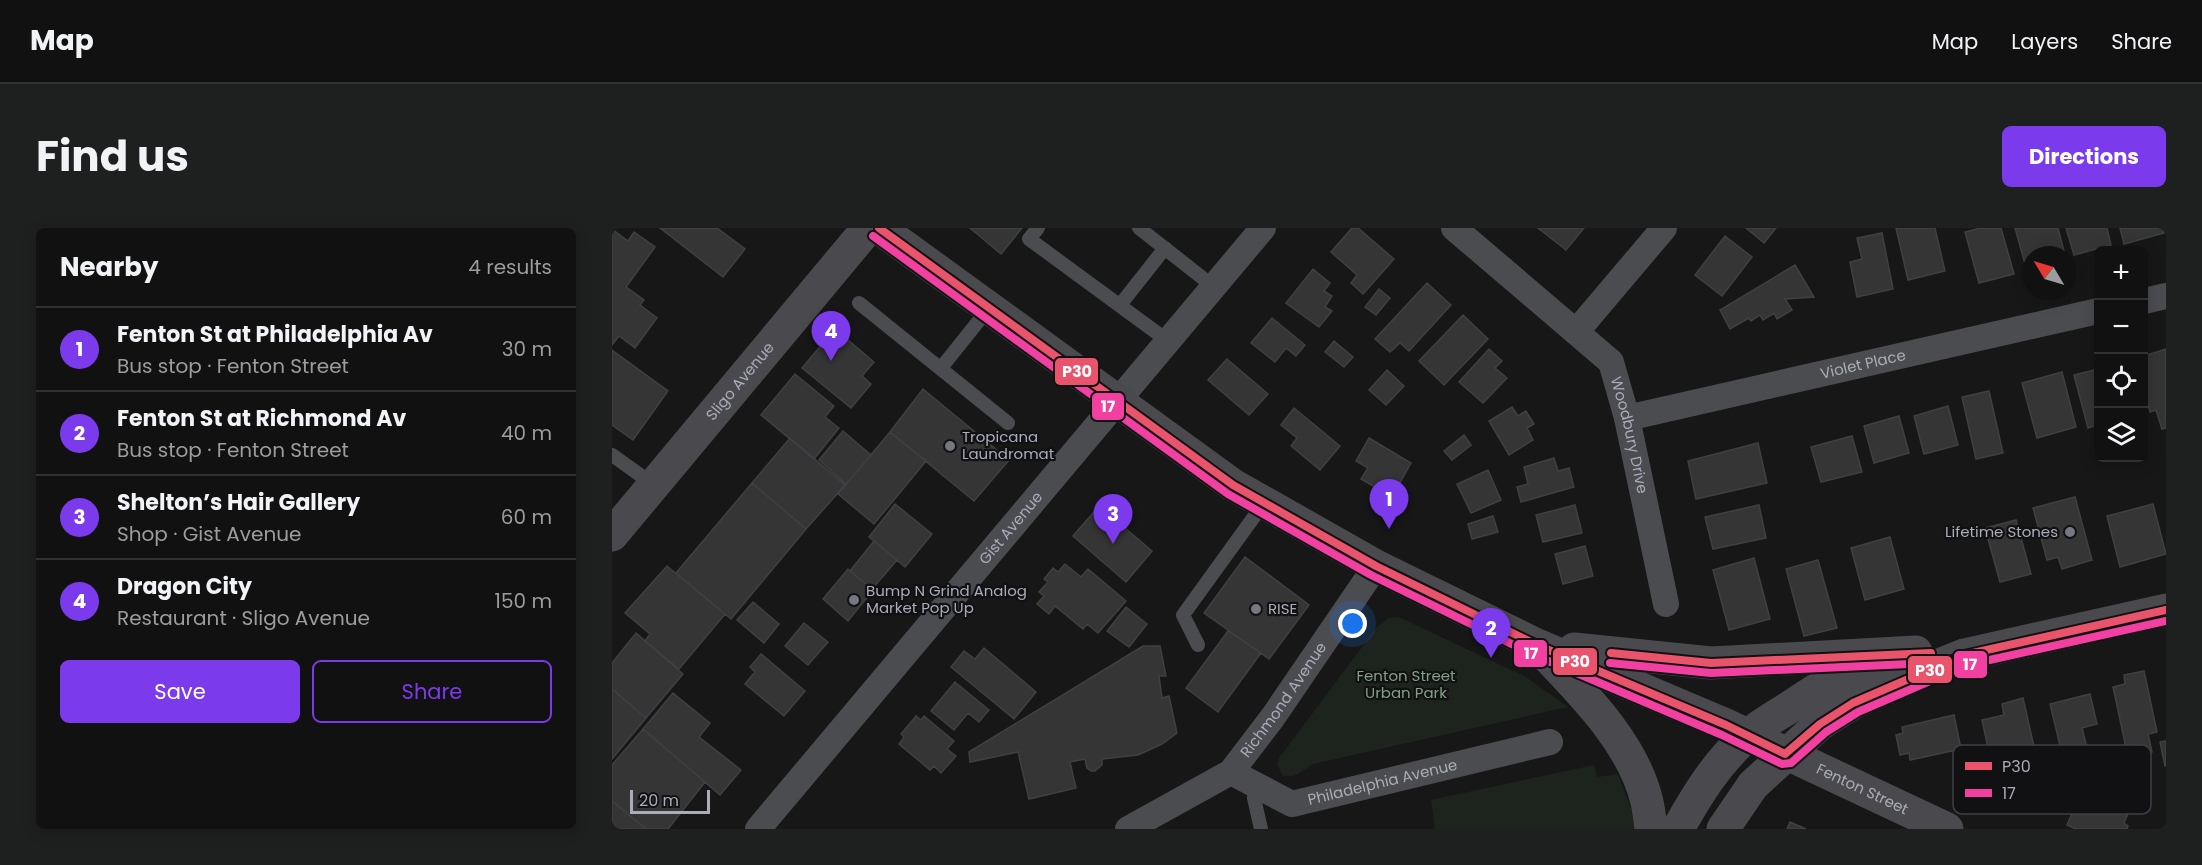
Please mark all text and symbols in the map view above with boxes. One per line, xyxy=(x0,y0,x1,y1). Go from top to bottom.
text: Map xyxy=(30,21,94,60)
text: Map xyxy=(1932,27,1978,56)
text: Layers xyxy=(2011,27,2078,56)
text: Share xyxy=(2111,27,2172,56)
button: Directions xyxy=(2002,126,2166,187)
text: Find us xyxy=(36,127,189,186)
north arrow xyxy=(2022,246,2076,300)
map controls xyxy=(2094,246,2148,462)
button: + xyxy=(2094,246,2148,300)
text: Nearby xyxy=(60,249,158,285)
text: 4 results xyxy=(468,253,552,281)
button: − xyxy=(2094,300,2148,354)
pin: 4 xyxy=(812,312,850,361)
text: Fenton St at Philadelphia Av xyxy=(117,319,433,350)
text: 1 xyxy=(76,335,83,363)
text: 30 m xyxy=(502,335,552,363)
street label: Sligo Avenue xyxy=(701,337,779,425)
street label: Violet Place xyxy=(1818,344,1908,384)
text: Bus stop · Fenton Street xyxy=(117,352,349,380)
button: locate xyxy=(2094,354,2148,408)
line badge: P30 xyxy=(1054,357,1099,386)
text: P30 xyxy=(1062,360,1092,383)
street label: Woodbury Drive xyxy=(1606,374,1654,496)
line badge: 17 xyxy=(1091,392,1125,421)
text: 17 xyxy=(1101,395,1116,418)
text: Fenton St at Richmond Av xyxy=(117,403,406,434)
button: layers xyxy=(2094,408,2148,462)
text: 2 xyxy=(74,419,85,447)
text: 40 m xyxy=(501,419,552,447)
place label: Tropicana Laundromat xyxy=(962,426,1054,464)
text: Bus stop · Fenton Street xyxy=(117,436,349,464)
marker: Tropicana Laundromat xyxy=(943,439,957,453)
pin: 1 xyxy=(1370,480,1408,529)
text: Shelton’s Hair Gallery xyxy=(117,487,360,518)
street label: Gist Avenue xyxy=(974,487,1047,569)
pin: 3 xyxy=(1094,494,1132,544)
text: 3 xyxy=(73,503,86,531)
text: 60 m xyxy=(501,503,552,531)
text: Shop · Gist Avenue xyxy=(117,520,301,548)
place label: Lifetime Stones xyxy=(1945,521,2058,542)
marker: Lifetime Stones xyxy=(2063,525,2077,539)
text: Dragon City xyxy=(117,571,252,602)
place label: Bump N Grind Analog Market Pop Up xyxy=(866,580,1027,618)
text: 4 xyxy=(73,587,86,615)
text: 150 m xyxy=(495,587,552,615)
marker: Bump N Grind Analog Market Pop Up xyxy=(847,593,861,607)
place label: RISE xyxy=(1268,598,1297,619)
marker: RISE xyxy=(1249,602,1263,616)
text: Restaurant · Sligo Avenue xyxy=(117,604,370,632)
pin: 2 xyxy=(1472,608,1510,658)
your location xyxy=(1338,609,1367,638)
street label: Richmond Avenue xyxy=(1235,638,1331,761)
line badge: 17 xyxy=(1513,639,1548,668)
text: 17 xyxy=(1524,642,1539,665)
line badge: P30 xyxy=(1552,647,1598,676)
text: P30 xyxy=(1560,650,1590,673)
line badge: 17 xyxy=(1953,650,1988,679)
text: 17 xyxy=(1963,653,1978,676)
line badge: P30 xyxy=(1907,655,1953,684)
text: P30 xyxy=(1915,659,1945,682)
button: Save xyxy=(60,660,300,723)
button: Share xyxy=(312,660,552,723)
park label: Fenton Street Urban Park xyxy=(1356,665,1456,703)
legend xyxy=(1953,745,2151,814)
street label: Philadelphia Avenue xyxy=(1306,754,1459,810)
text: P30 xyxy=(2002,755,2031,778)
street label: Fenton Street xyxy=(1813,758,1912,819)
text: 17 xyxy=(2002,782,2016,805)
scale bar xyxy=(630,787,710,814)
text: 20 m xyxy=(639,789,679,812)

